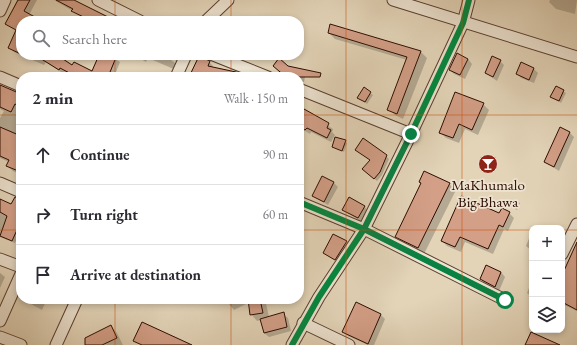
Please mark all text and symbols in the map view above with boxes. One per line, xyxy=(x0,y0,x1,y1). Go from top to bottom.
search box xyxy=(16,16,304,60)
icon: search xyxy=(30,27,52,49)
text: Search here xyxy=(62,29,127,48)
text: 2 min xyxy=(32,87,73,109)
text: Walk · 150 m xyxy=(224,90,288,107)
route end xyxy=(402,125,420,143)
icon: ahead xyxy=(32,144,54,166)
text: Continue xyxy=(70,145,130,164)
text: 90 m xyxy=(263,146,288,163)
bar icon: MaKhumalo Big Bhawa xyxy=(477,153,499,175)
place label: MaKhumalo Big Bhawa xyxy=(451,175,525,211)
icon: right xyxy=(32,204,54,226)
text: Turn right xyxy=(70,205,138,224)
text: 60 m xyxy=(263,206,288,223)
map controls xyxy=(529,225,565,333)
button: + xyxy=(529,225,565,261)
button: − xyxy=(529,261,565,297)
icon: arrive xyxy=(32,264,54,286)
text: Arrive at destination xyxy=(70,265,201,284)
route start xyxy=(496,291,514,309)
button: layers xyxy=(529,297,565,333)

